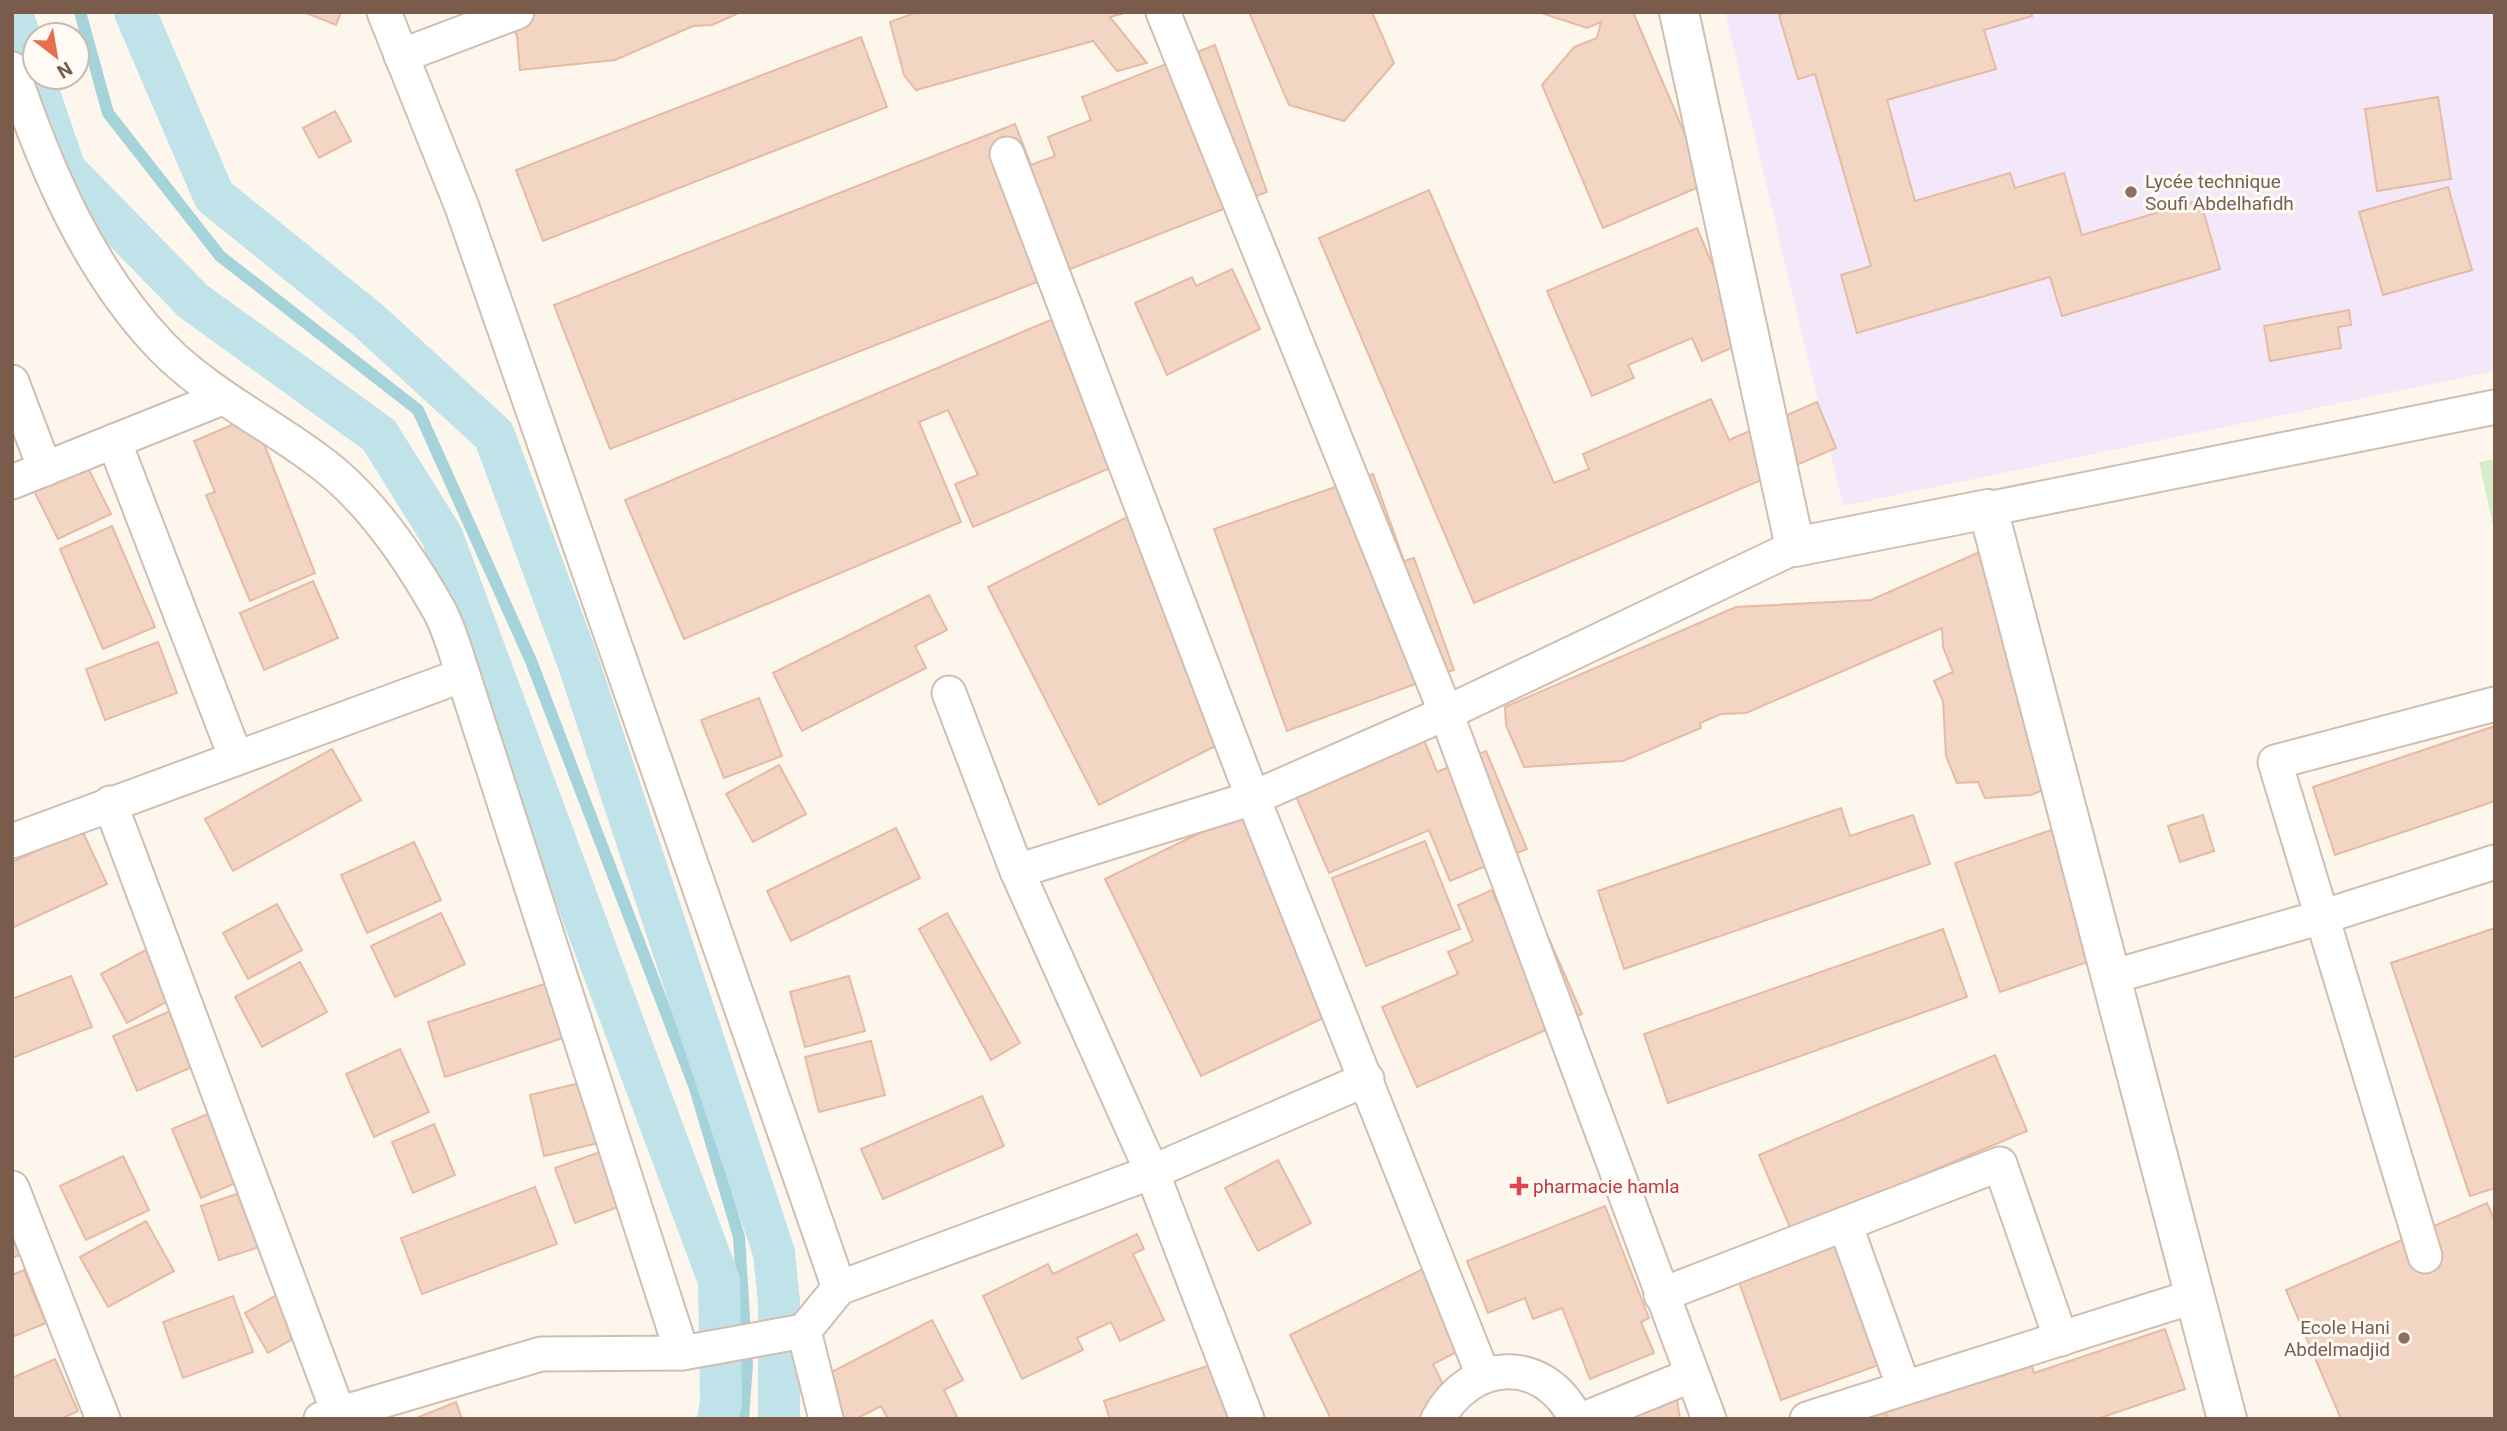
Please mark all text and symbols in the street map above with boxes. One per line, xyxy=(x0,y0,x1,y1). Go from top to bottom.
north arrow xyxy=(21,21,91,91)
text: N xyxy=(53,57,76,83)
place label: Lycée technique Soufi Abdelhafidh xyxy=(2145,170,2294,215)
marker: Lycée technique Soufi Abdelhafidh xyxy=(2123,184,2139,200)
place label: pharmacie hamla xyxy=(1533,1175,1680,1198)
marker: pharmacie hamla xyxy=(1511,1178,1527,1194)
place label: Ecole Hani Abdelmadjid xyxy=(2284,1316,2390,1361)
marker: Ecole Hani Abdelmadjid xyxy=(2396,1330,2412,1346)

